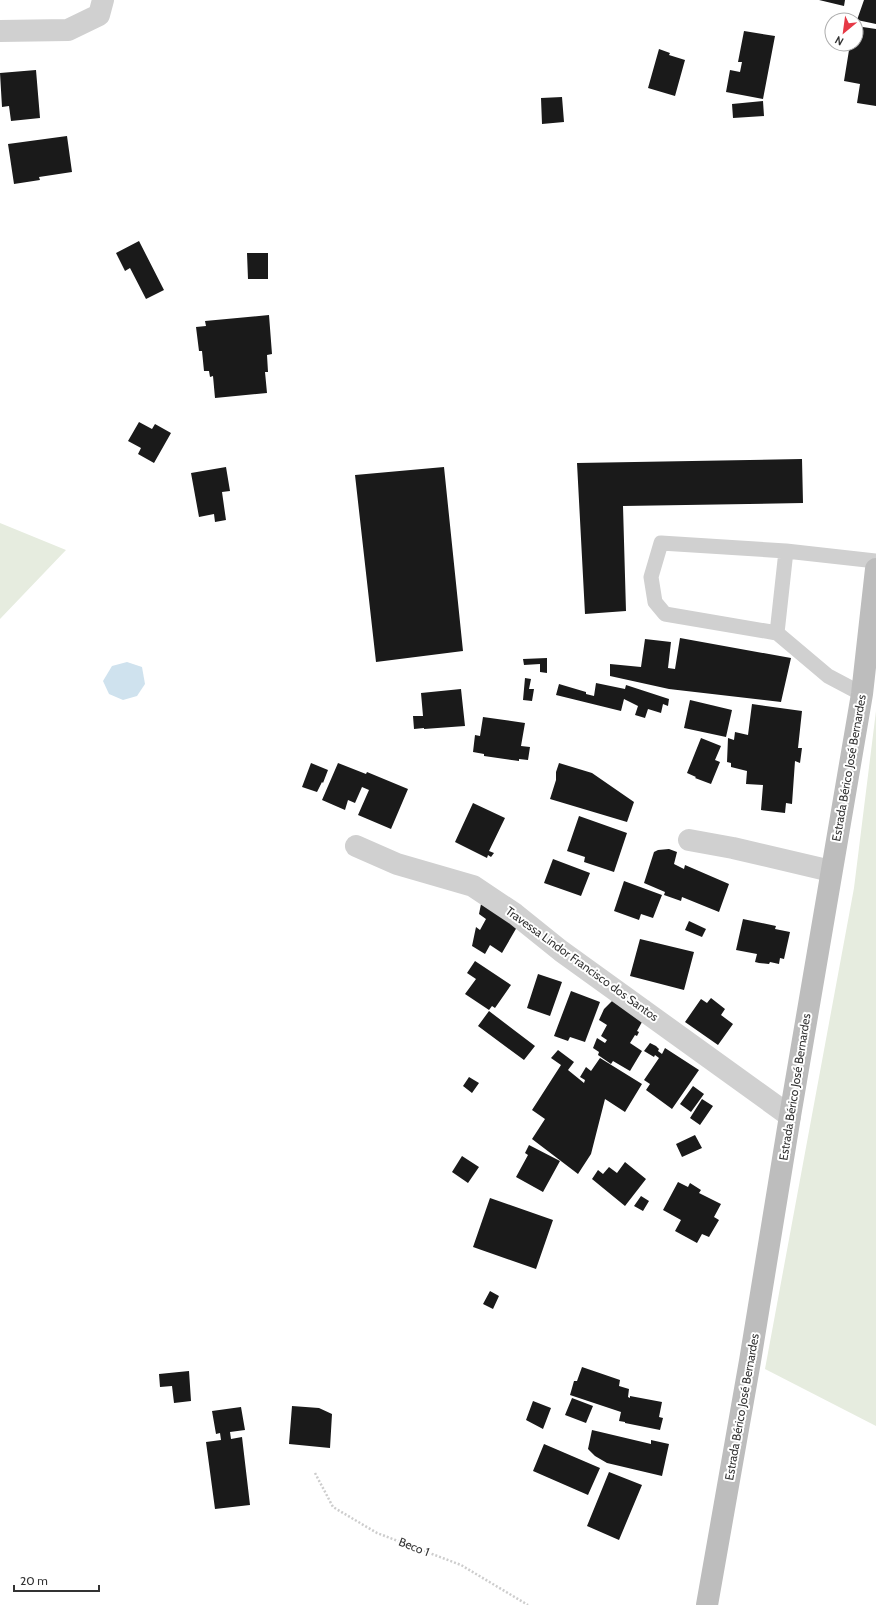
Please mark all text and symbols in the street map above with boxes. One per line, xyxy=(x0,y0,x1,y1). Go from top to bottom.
north arrow xyxy=(824,12,864,52)
text: N xyxy=(832,33,846,49)
street label: Estrada Bérico José Bernardes xyxy=(828,693,869,842)
street label: Travessa Lindor Francisco dos Santos xyxy=(503,903,662,1024)
street label: Estrada Bérico José Bernardes xyxy=(775,1012,814,1162)
street label: Estrada Bérico José Bernardes xyxy=(721,1332,762,1481)
street label: Beco 1 xyxy=(397,1534,432,1559)
scale bar xyxy=(14,1567,99,1593)
text: 20 m xyxy=(20,1573,48,1588)

